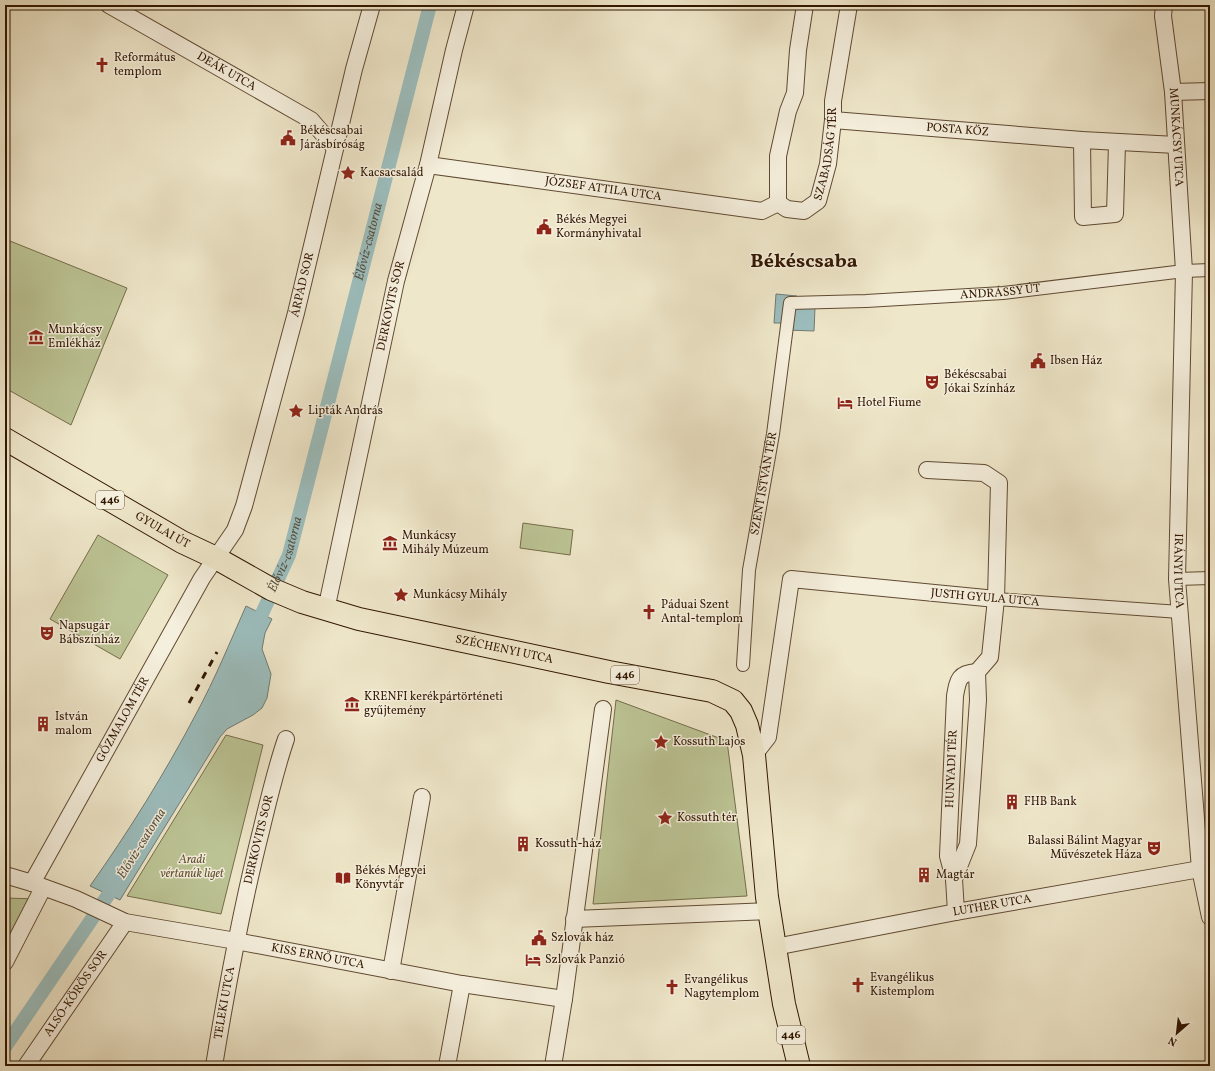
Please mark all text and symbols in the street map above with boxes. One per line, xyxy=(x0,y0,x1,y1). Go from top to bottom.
street label: DEÁK UTCA xyxy=(194,49,259,95)
place label: Református templom xyxy=(114,50,176,80)
church icon: Református templom xyxy=(93,56,111,74)
street label: MUNKÁCSY UTCA xyxy=(1165,87,1187,188)
street label: SZABADSÁG TÉR xyxy=(810,107,841,203)
street label: POSTA KÖZ xyxy=(926,120,990,141)
place label: Békéscsabai Járásbíróság xyxy=(300,123,365,153)
public building icon: Békéscsabai Járásbíróság xyxy=(279,129,297,147)
place icon: Kacsacsalád xyxy=(339,164,357,182)
place label: Kacsacsalád xyxy=(360,165,424,181)
street label: JÓZSEF ATTILA UTCA xyxy=(544,173,663,205)
water label: Élővíz-csatorna xyxy=(351,201,388,283)
place label: Békés Megyei Kormányhivatal xyxy=(556,212,642,242)
public building icon: Békés Megyei Kormányhivatal xyxy=(535,218,553,236)
district label: Békéscsaba xyxy=(750,248,858,276)
street label: ÁRPÁD SOR xyxy=(286,251,318,319)
street label: DERKOVITS SOR xyxy=(373,259,409,352)
street label: ANDRÁSSY ÚT xyxy=(960,280,1041,303)
place label: Munkácsy Emlékház xyxy=(48,322,103,352)
museum icon: Munkácsy Emlékház xyxy=(27,328,45,346)
public building icon: Ibsen Ház xyxy=(1029,352,1047,370)
place label: Ibsen Ház xyxy=(1050,353,1102,369)
place label: Békéscsabai Jókai Színház xyxy=(944,367,1015,397)
theatre icon: Békéscsabai Jókai Színház xyxy=(923,373,941,391)
hotel icon: Hotel Fiume xyxy=(836,394,854,412)
place label: Hotel Fiume xyxy=(857,395,922,411)
place icon: Lipták András xyxy=(287,402,305,420)
place label: Lipták András xyxy=(308,403,383,419)
street label: SZENT ISTVÁN TÉR xyxy=(747,430,781,537)
road number: 446 xyxy=(96,491,124,509)
street label: GYULAI ÚT xyxy=(132,508,192,553)
water label: Élővíz-csatorna xyxy=(264,515,307,596)
place label: Munkácsy Mihály Múzeum xyxy=(402,528,489,558)
street label: IRÁNYI UTCA xyxy=(1169,533,1187,610)
museum icon: Munkácsy Mihály Múzeum xyxy=(381,534,399,552)
street label: JUSTH GYULA UTCA xyxy=(930,585,1041,611)
place icon: Munkácsy Mihály xyxy=(392,586,410,604)
place label: Munkácsy Mihály xyxy=(413,587,508,603)
place label: Páduai Szent Antal-templom xyxy=(661,597,744,627)
church icon: Páduai Szent Antal-templom xyxy=(640,603,658,621)
place label: Napsugár Bábszínház xyxy=(59,618,120,648)
theatre icon: Napsugár Bábszínház xyxy=(38,624,56,642)
street label: SZÉCHENYI UTCA xyxy=(454,632,555,668)
road number: 446 xyxy=(611,666,639,684)
street label: GŐZMALOM TÉR xyxy=(93,674,153,765)
place label: KRENFI kerékpártörténeti gyűjtemény xyxy=(364,689,503,719)
museum icon: KRENFI kerékpártörténeti gyűjtemény xyxy=(343,695,361,713)
place label: István malom xyxy=(55,709,93,739)
building icon: István malom xyxy=(34,715,52,733)
street label: HUNYADI TÉR xyxy=(942,729,962,808)
place icon: Kossuth Lajos xyxy=(652,733,670,751)
place label: Kossuth Lajos xyxy=(673,734,745,750)
street label: DERKOVITS SOR xyxy=(241,793,278,886)
building icon: FHB Bank xyxy=(1003,793,1021,811)
place label: FHB Bank xyxy=(1024,794,1077,810)
water label: Élővíz-csatorna xyxy=(113,805,171,883)
place icon: Kossuth tér xyxy=(656,809,674,827)
place label: Kossuth tér xyxy=(677,810,737,826)
place label: Balassi Bálint Magyar Művészetek Háza xyxy=(1027,833,1142,863)
building icon: Kossuth-ház xyxy=(514,835,532,853)
place label: Kossuth-ház xyxy=(535,836,601,852)
theatre icon: Balassi Bálint Magyar Művészetek Háza xyxy=(1145,839,1163,857)
park label: Aradi vértanúk liget xyxy=(160,852,225,882)
place label: Békés Megyei Könyvtár xyxy=(355,863,427,893)
building icon: Magtár xyxy=(915,866,933,884)
place label: Magtár xyxy=(936,867,975,883)
library icon: Békés Megyei Könyvtár xyxy=(334,869,352,887)
street label: LUTHER UTCA xyxy=(952,891,1033,920)
public building icon: Szlovák ház xyxy=(530,929,548,947)
place label: Szlovák ház xyxy=(551,930,614,946)
street label: KISS ERNŐ UTCA xyxy=(270,940,366,973)
street label: ALSÓ-KÖRÖS SOR xyxy=(41,947,111,1040)
hotel icon: Szlovák Panzió xyxy=(524,951,542,969)
place label: Szlovák Panzió xyxy=(545,952,625,968)
street label: TELEKI UTCA xyxy=(211,965,239,1041)
place label: Evangélikus Kistemplom xyxy=(870,970,935,1000)
place label: Evangélikus Nagytemplom xyxy=(684,972,760,1002)
church icon: Evangélikus Kistemplom xyxy=(849,976,867,994)
church icon: Evangélikus Nagytemplom xyxy=(663,978,681,996)
north arrow xyxy=(1157,1013,1197,1053)
road number: 446 xyxy=(777,1026,805,1044)
text: N xyxy=(1166,1032,1180,1049)

